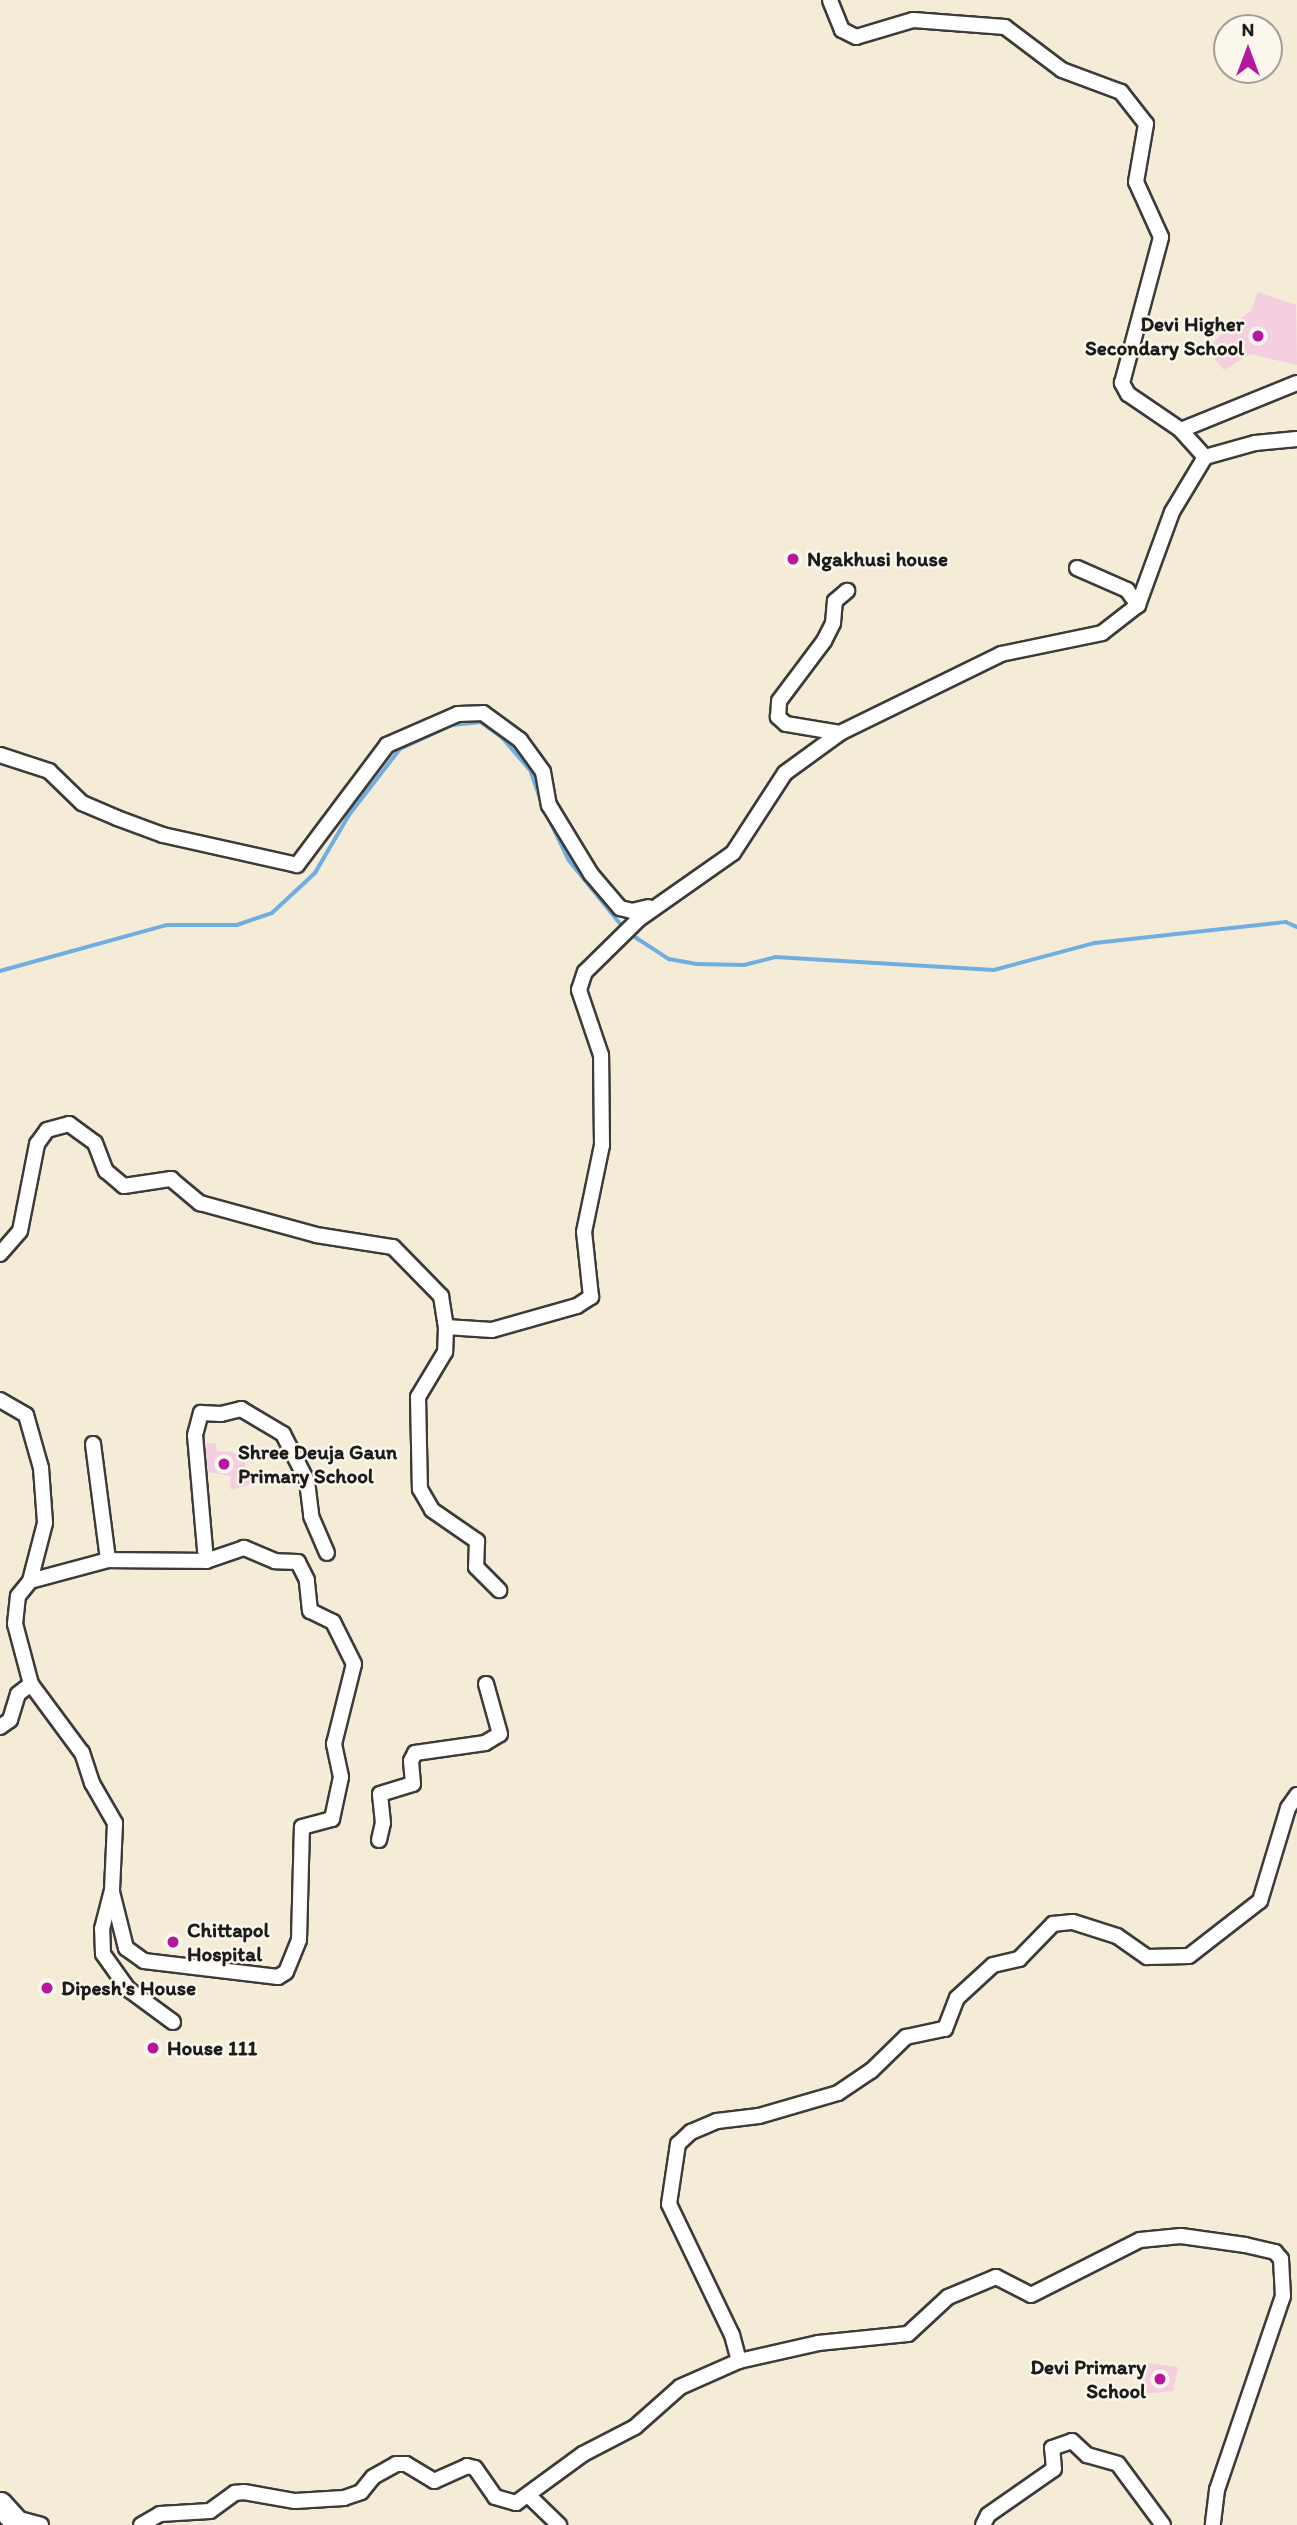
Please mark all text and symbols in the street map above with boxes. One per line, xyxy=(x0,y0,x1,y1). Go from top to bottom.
north arrow xyxy=(1213,14,1283,84)
text: N xyxy=(1242,18,1254,41)
place label: Devi Higher Secondary School xyxy=(1085,311,1244,361)
marker: Devi Higher Secondary School xyxy=(1250,328,1266,344)
place label: Ngakhusi house xyxy=(807,546,949,572)
marker: Ngakhusi house xyxy=(785,551,801,567)
place label: Shree Deuja Gaun Primary School xyxy=(238,1439,399,1489)
marker: Shree Deuja Gaun Primary School xyxy=(216,1456,232,1472)
place label: Chittapol Hospital xyxy=(187,1917,269,1967)
marker: Chittapol Hospital xyxy=(165,1934,181,1950)
place label: Dipesh's House xyxy=(61,1975,196,2001)
marker: Dipesh's House xyxy=(39,1980,55,1996)
place label: House 111 xyxy=(167,2035,257,2061)
marker: House 111 xyxy=(145,2040,161,2056)
place label: Devi Primary School xyxy=(1031,2354,1146,2404)
marker: Devi Primary School xyxy=(1152,2371,1168,2387)

